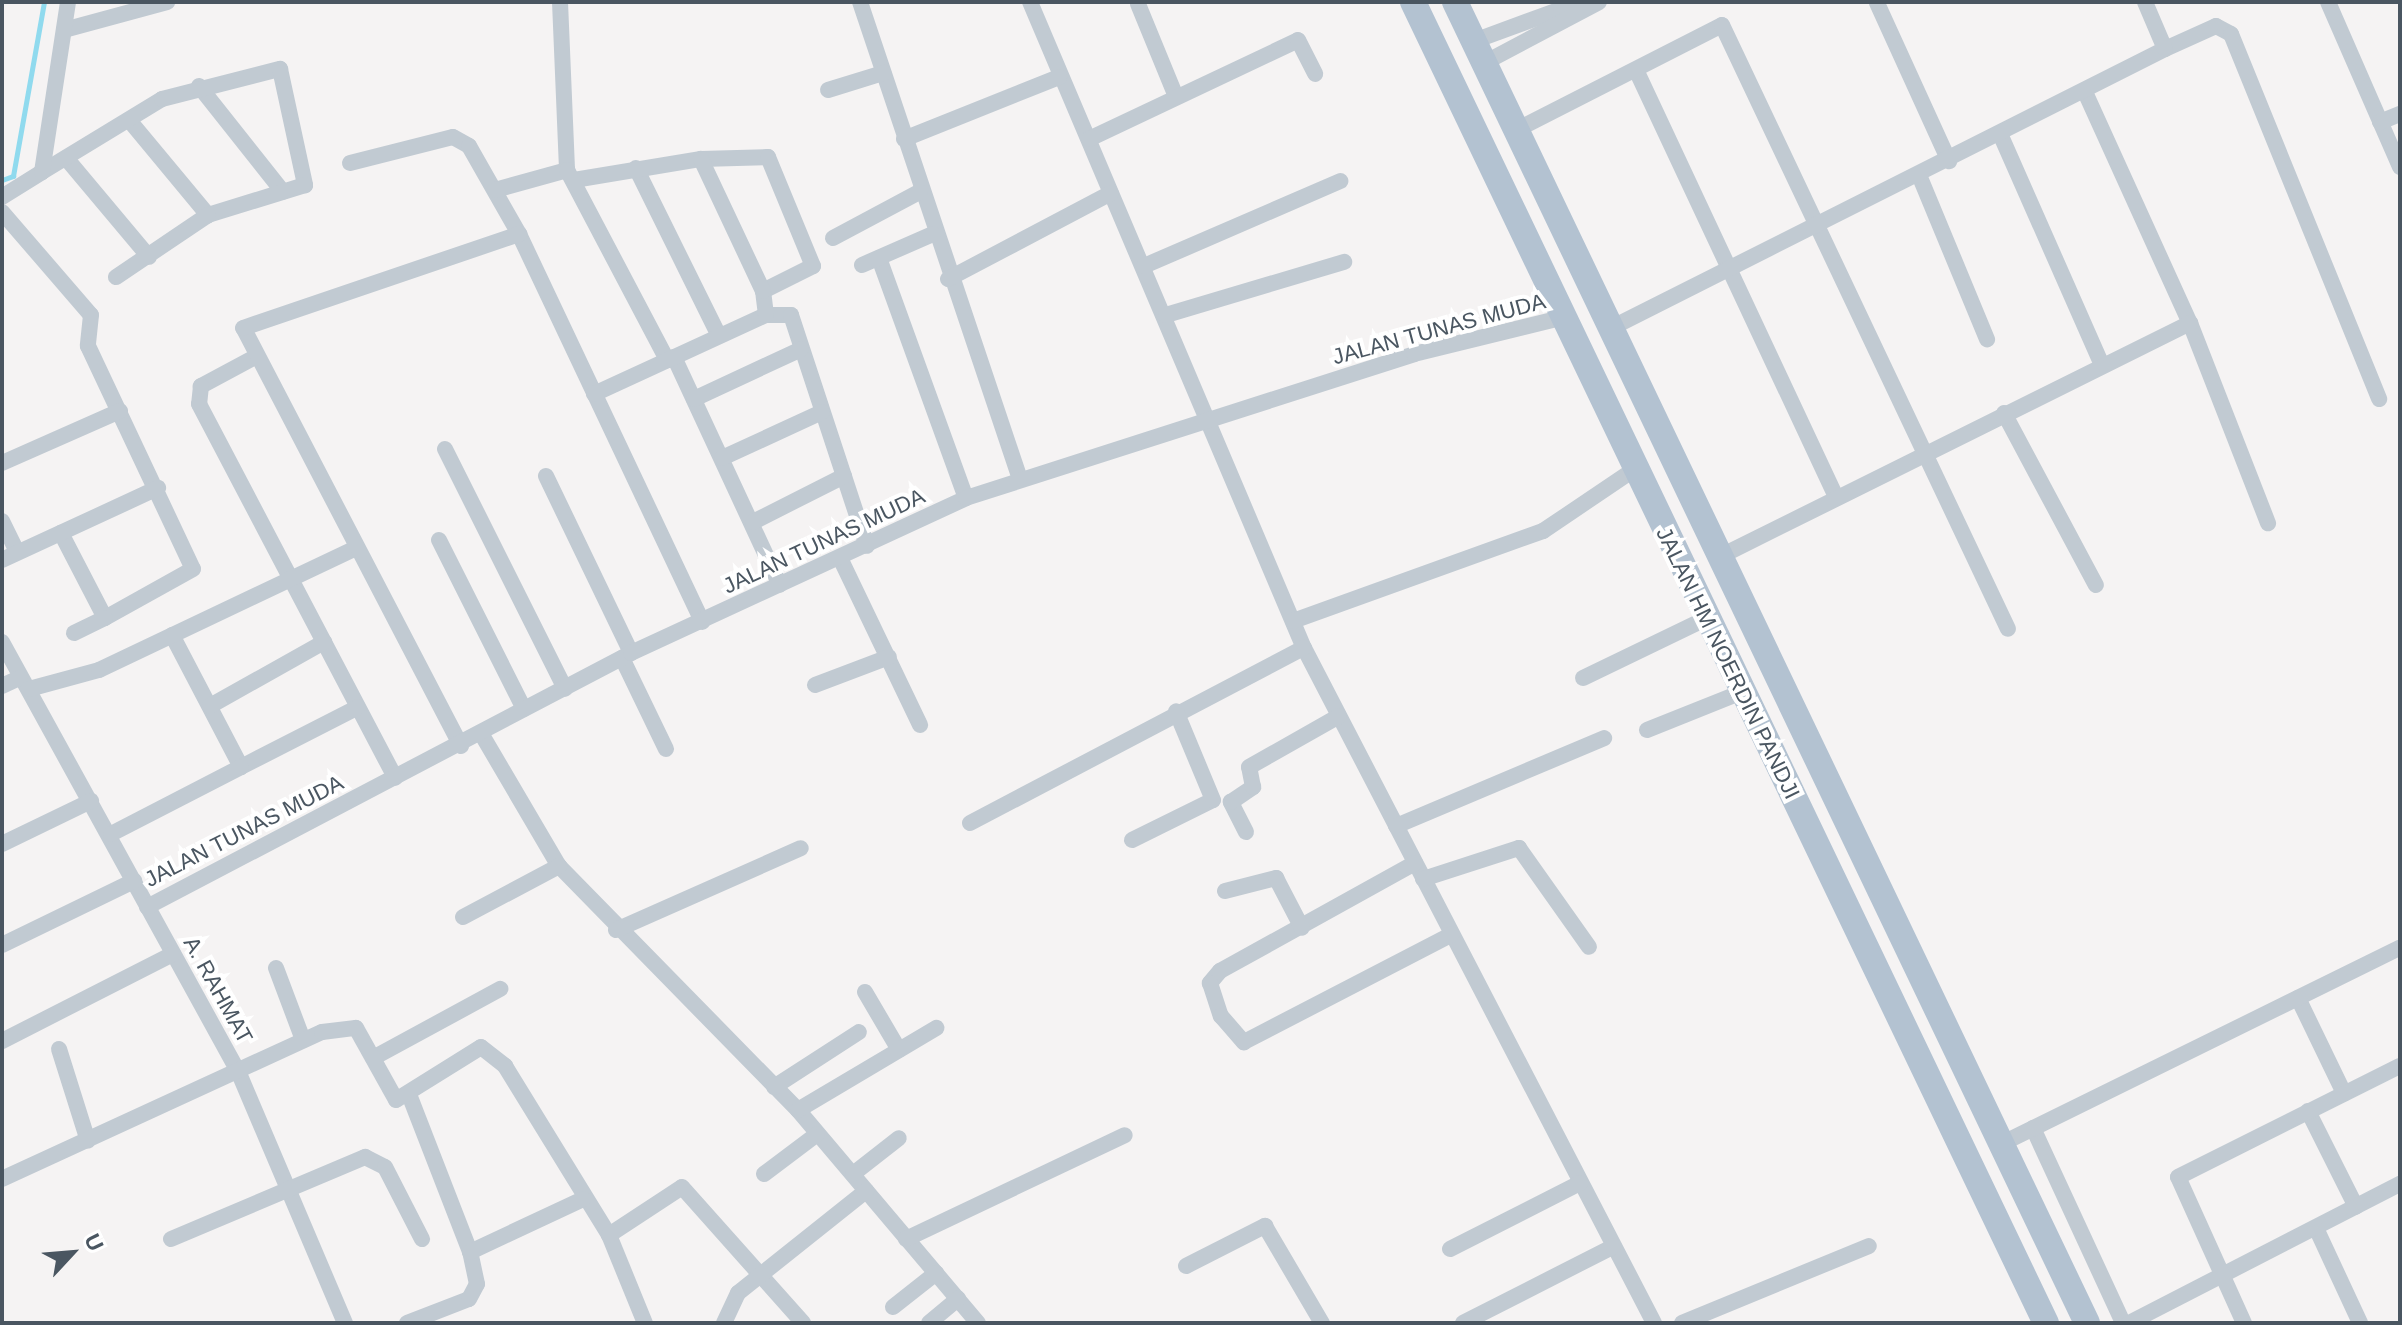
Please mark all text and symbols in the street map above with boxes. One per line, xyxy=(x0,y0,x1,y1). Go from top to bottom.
street label: JALAN TUNAS MUDA xyxy=(1329,288,1549,370)
street label: JALAN TUNAS MUDA xyxy=(719,483,929,599)
street label: JALAN HM NOERDIN PANDJI xyxy=(1651,523,1805,803)
street label: JALAN TUNAS MUDA xyxy=(140,769,348,893)
street label: A. RAHMAT xyxy=(178,932,258,1048)
north arrow xyxy=(32,1213,112,1293)
text: U xyxy=(79,1230,109,1255)

